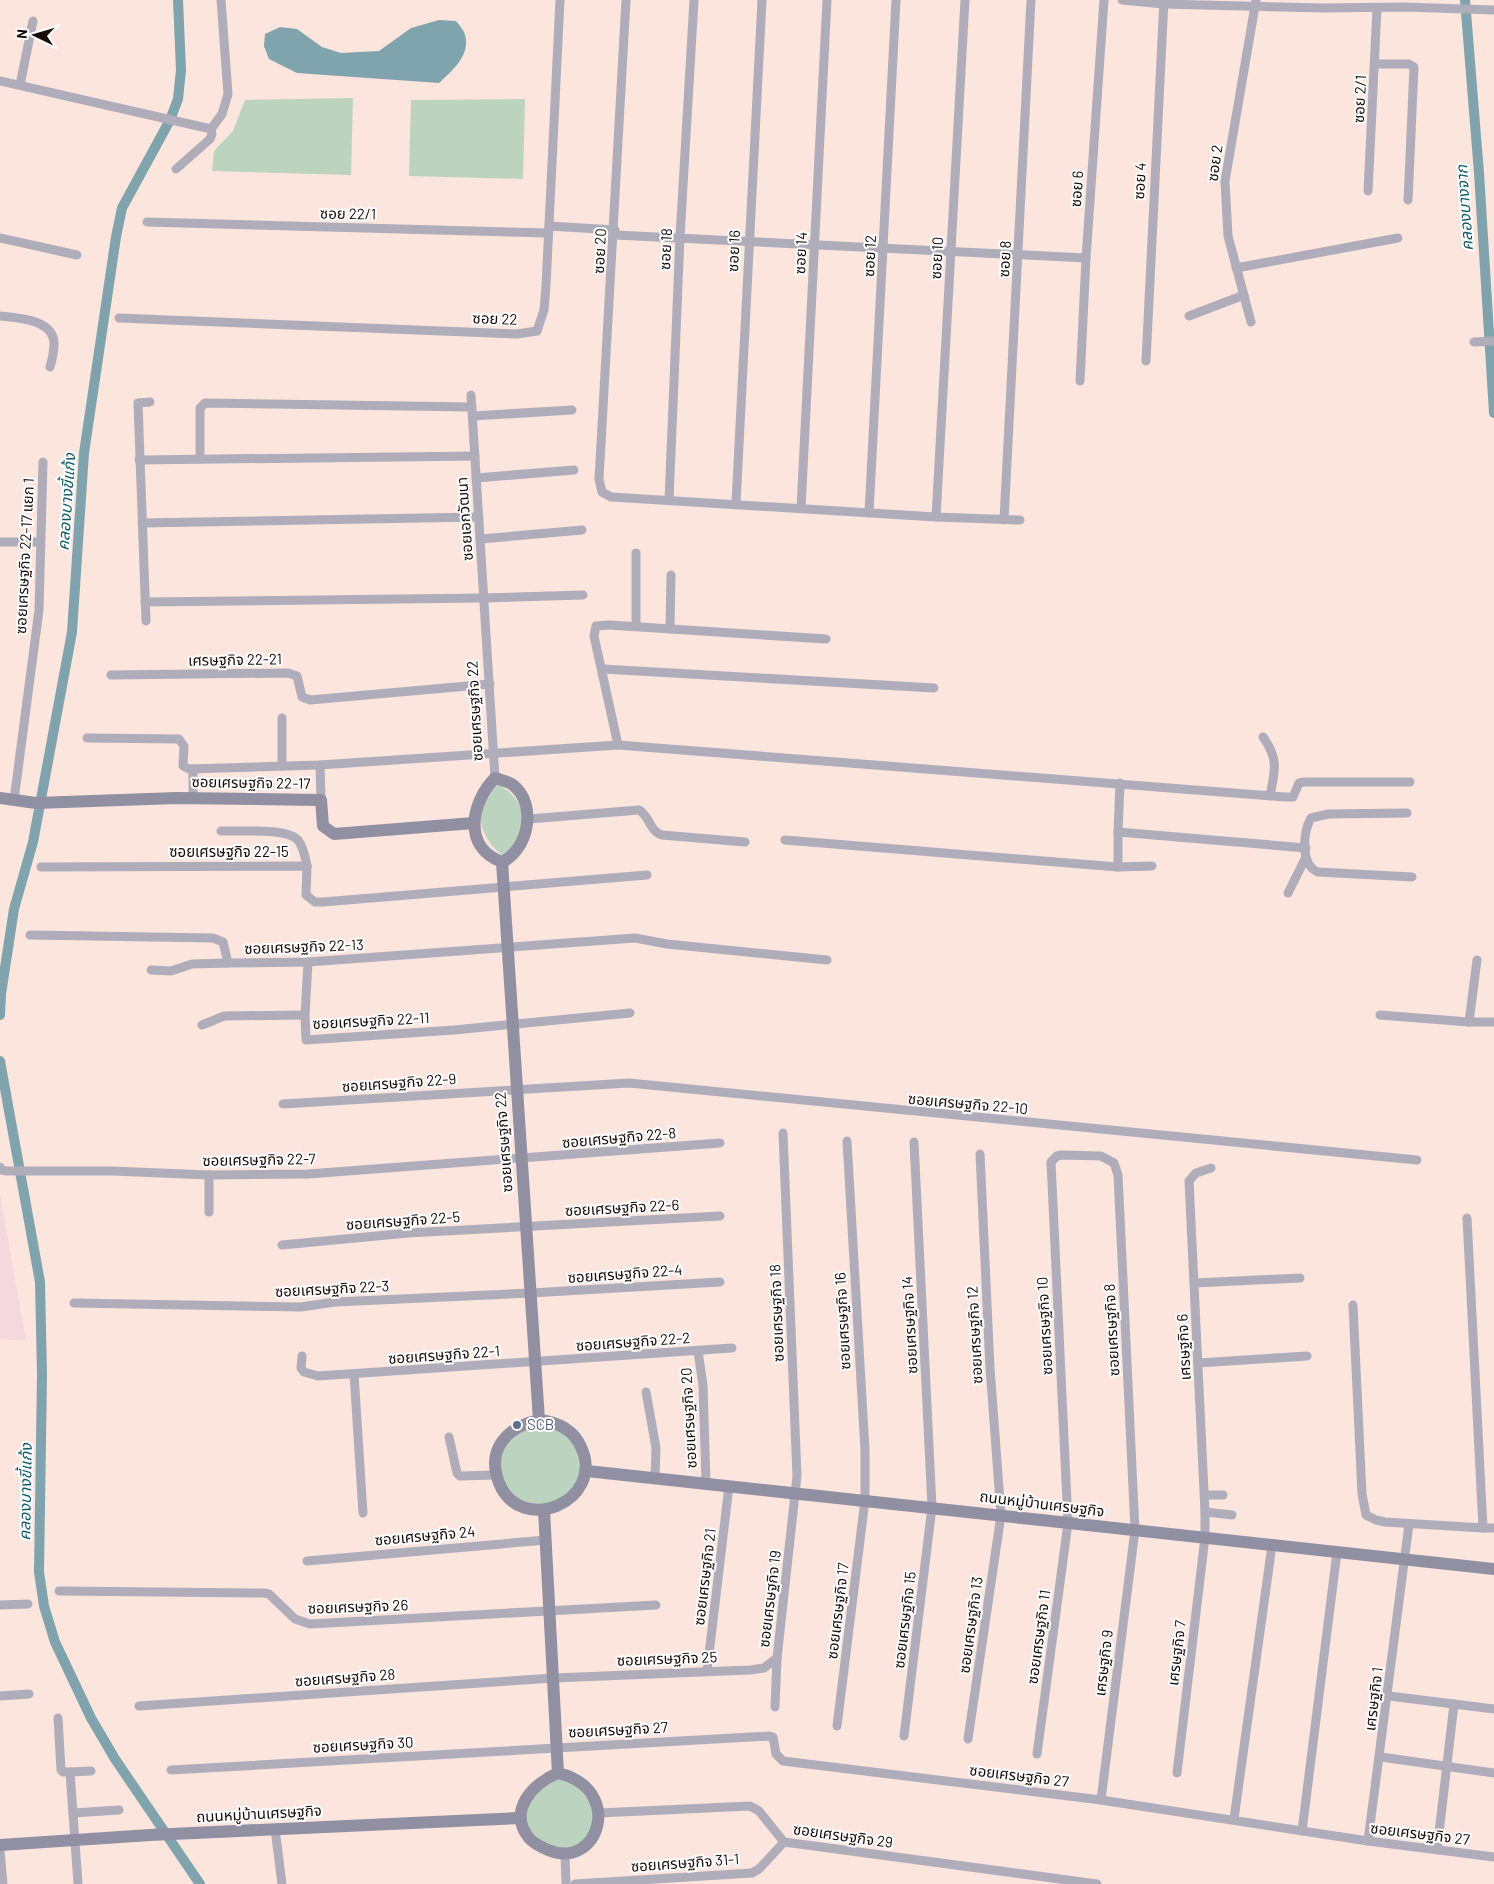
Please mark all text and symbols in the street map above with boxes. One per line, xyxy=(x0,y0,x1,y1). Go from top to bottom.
north arrow xyxy=(10,10,60,60)
text: N xyxy=(13,28,30,39)
street label: ซอย 2/1 xyxy=(1349,74,1369,123)
street label: ซอย 2 xyxy=(1203,143,1225,182)
street label: ซอย 4 xyxy=(1129,162,1149,200)
water label: คลองบางจาก xyxy=(1451,163,1476,252)
street label: ซอย 6 xyxy=(1066,170,1086,208)
street label: ซอย 22/1 xyxy=(320,204,376,222)
street label: ซอย 20 xyxy=(589,228,609,274)
street label: ซอย 18 xyxy=(655,228,675,270)
street label: ซอย 16 xyxy=(723,230,743,272)
street label: ซอย 14 xyxy=(790,231,810,275)
street label: ซอย 12 xyxy=(859,234,879,277)
street label: ซอย 10 xyxy=(926,236,946,280)
street label: ซอย 8 xyxy=(994,240,1014,278)
street label: ซอย 22 xyxy=(472,308,518,328)
water label: คลองบางขี้แก้ง xyxy=(52,451,78,551)
street label: ซอยเศรษฐกิจ 22-17 แยก 1 xyxy=(11,477,37,634)
street label: ซอยเอกวัฒนา xyxy=(452,477,476,562)
street label: เศรษฐกิจ 22-21 xyxy=(188,649,282,669)
street label: ซอยเศรษฐกิจ 22 xyxy=(462,660,486,762)
street label: ซอยเศรษฐกิจ 22-17 xyxy=(191,772,311,792)
street label: ซอยเศรษฐกิจ 22-15 xyxy=(169,842,289,860)
street label: ซอยเศรษฐกิจ 22-13 xyxy=(244,935,364,957)
street label: ซอยเศรษฐกิจ 22-11 xyxy=(312,1008,430,1032)
street label: ซอยเศรษฐกิจ 22-9 xyxy=(341,1069,457,1095)
street label: ซอยเศรษฐกิจ 22-10 xyxy=(907,1089,1029,1117)
street label: ซอยเศรษฐกิจ 22 xyxy=(491,1091,515,1193)
street label: ซอยเศรษฐกิจ 22-8 xyxy=(561,1123,677,1151)
street label: ซอยเศรษฐกิจ 22-7 xyxy=(202,1149,316,1169)
street label: ซอยเศรษฐกิจ 22-6 xyxy=(564,1195,680,1219)
street label: ซอยเศรษฐกิจ 22-5 xyxy=(345,1207,461,1233)
street label: ซอยเศรษฐกิจ 22-4 xyxy=(567,1260,683,1286)
street label: ซอยเศรษฐกิจ 18 xyxy=(765,1264,787,1362)
street label: ซอยเศรษฐกิจ 16 xyxy=(830,1272,854,1370)
street label: ซอยเศรษฐกิจ 22-3 xyxy=(274,1276,390,1300)
street label: ซอยเศรษฐกิจ 14 xyxy=(897,1276,921,1375)
street label: ซอยเศรษฐกิจ 10 xyxy=(1032,1276,1056,1376)
street label: ซอยเศรษฐกิจ 8 xyxy=(1100,1283,1122,1377)
street label: ซอยเศรษฐกิจ 12 xyxy=(962,1286,986,1384)
street label: เศรษฐกิจ 6 xyxy=(1172,1313,1194,1381)
street label: ซอยเศรษฐกิจ 22-2 xyxy=(575,1328,691,1354)
street label: ซอยเศรษฐกิจ 22-1 xyxy=(387,1341,500,1367)
street label: ซอยเศรษฐกิจ 20 xyxy=(676,1367,700,1469)
place label: SCB xyxy=(527,1415,554,1433)
marker: SCB xyxy=(511,1419,523,1431)
water label: คลองบางขี้แก้ง xyxy=(13,1442,35,1541)
street label: ถนนหมู่บ้านเศรษฐกิจ xyxy=(979,1486,1106,1521)
street label: ซอยเศรษฐกิจ 24 xyxy=(374,1522,476,1548)
street label: ซอยเศรษฐกิจ 21 xyxy=(689,1527,719,1626)
street label: ซอยเศรษฐกิจ 19 xyxy=(754,1549,784,1648)
street label: ซอยเศรษฐกิจ 17 xyxy=(822,1562,852,1660)
street label: ซอยเศรษฐกิจ 15 xyxy=(889,1570,919,1669)
street label: ซอยเศรษฐกิจ 13 xyxy=(954,1575,986,1674)
street label: ซอยเศรษฐกิจ 11 xyxy=(1022,1588,1054,1685)
street label: ซอยเศรษฐกิจ 26 xyxy=(307,1595,408,1617)
street label: เศรษฐกิจ 7 xyxy=(1163,1619,1189,1687)
street label: เศรษฐกิจ 9 xyxy=(1090,1629,1116,1697)
street label: ซอยเศรษฐกิจ 25 xyxy=(616,1647,717,1669)
street label: ซอยเศรษฐกิจ 28 xyxy=(294,1665,396,1689)
street label: เศรษฐกิจ 1 xyxy=(1360,1666,1386,1732)
street label: ซอยเศรษฐกิจ 27 xyxy=(568,1717,668,1741)
street label: ซอยเศรษฐกิจ 30 xyxy=(312,1732,414,1756)
street label: ซอยเศรษฐกิจ 27 xyxy=(968,1760,1070,1790)
street label: ถนนหมู่บ้านเศรษฐกิจ xyxy=(196,1801,322,1826)
street label: ซอยเศรษฐกิจ 27 xyxy=(1369,1818,1471,1848)
street label: ซอยเศรษฐกิจ 29 xyxy=(792,1819,894,1851)
street label: ซอยเศรษฐกิจ 31-1 xyxy=(630,1849,740,1875)

